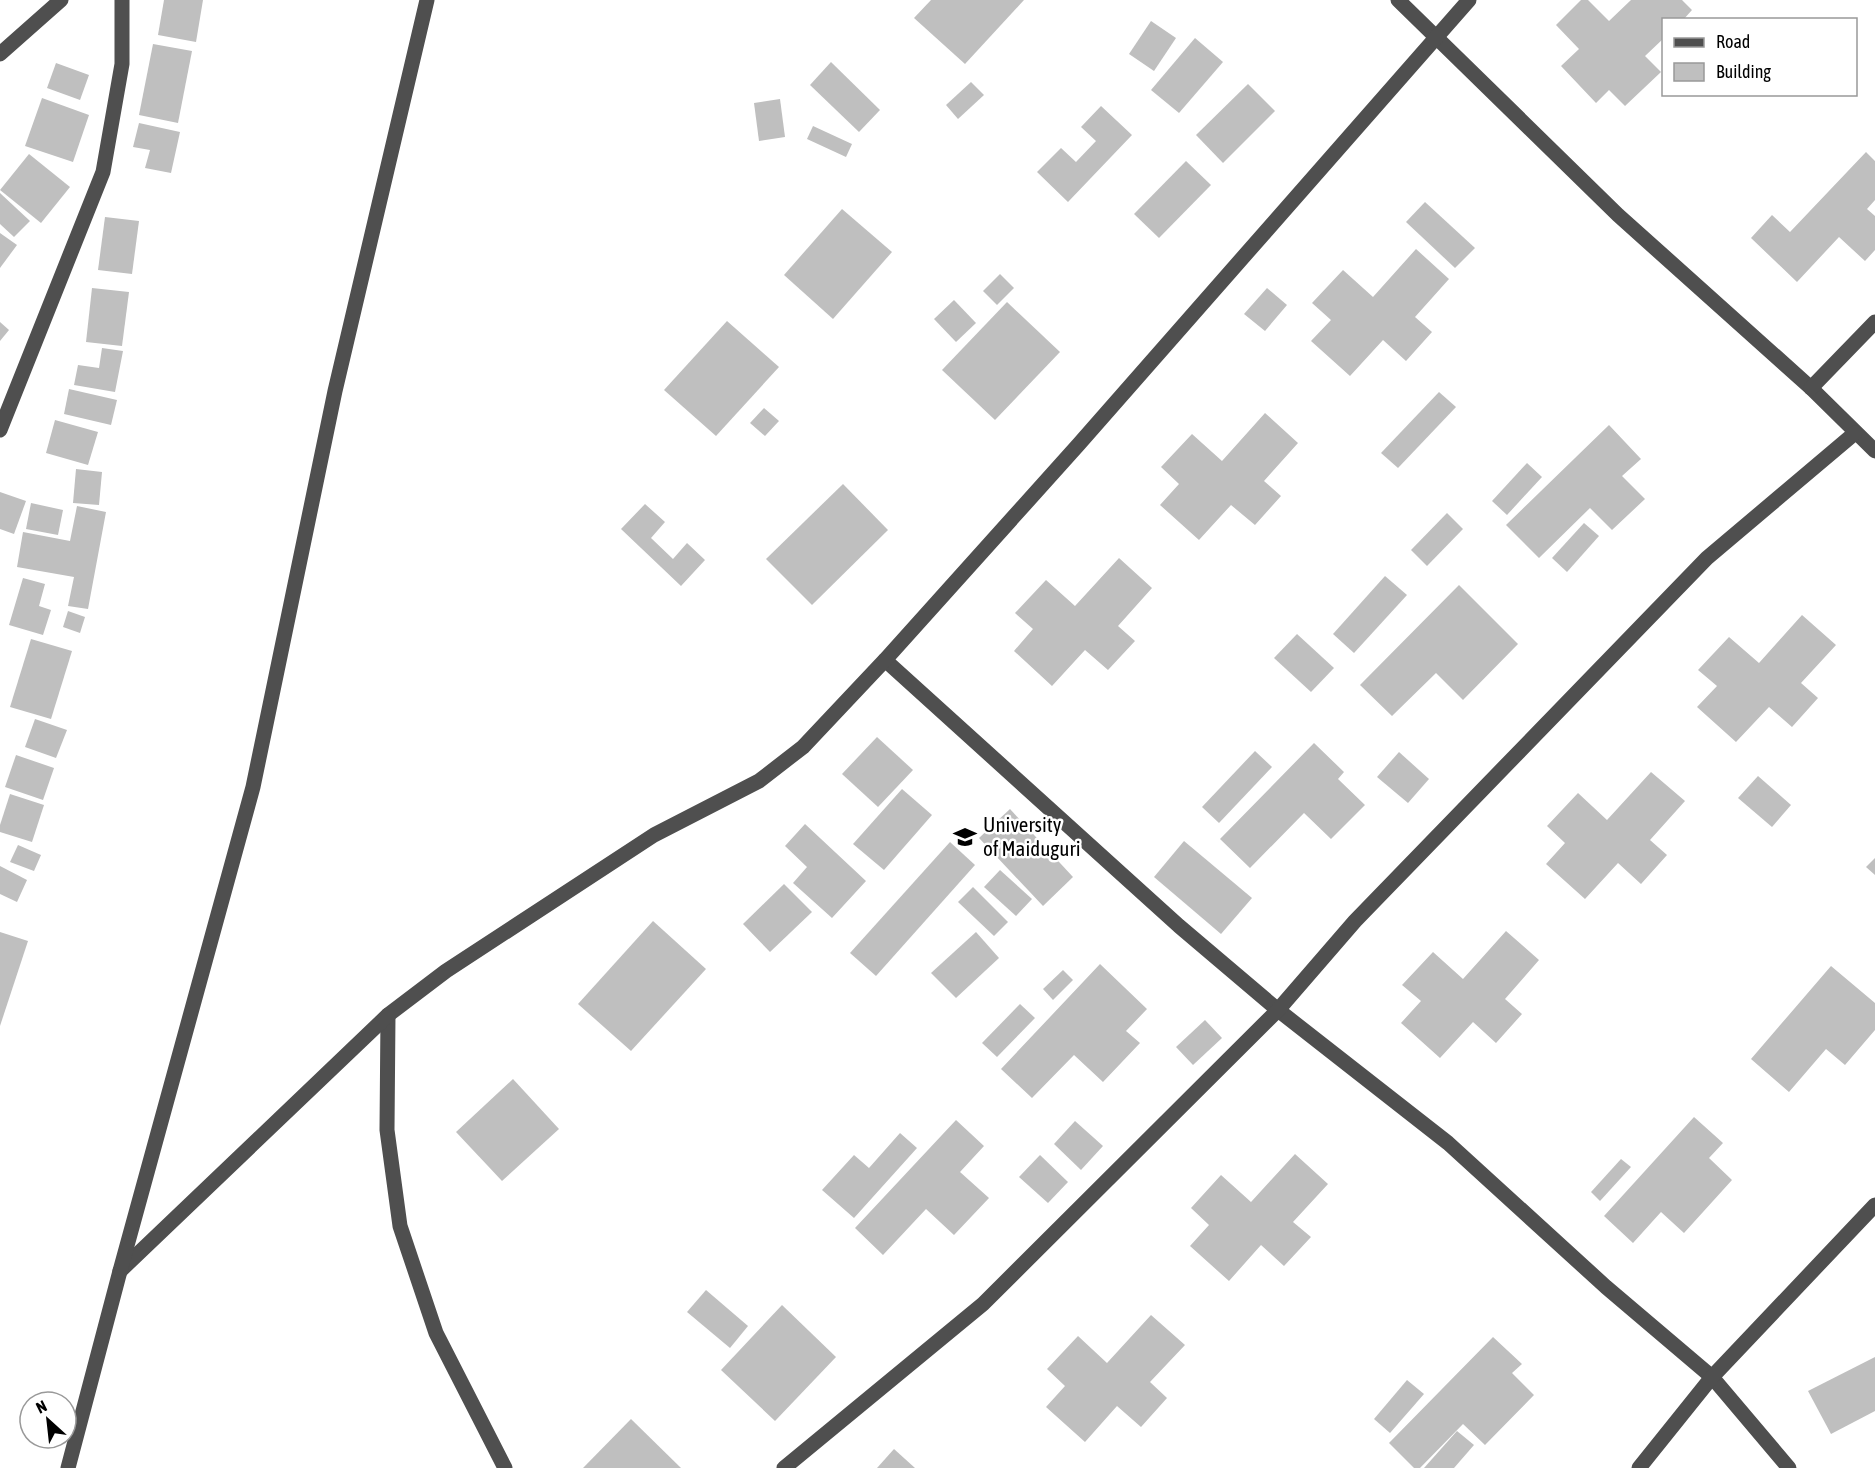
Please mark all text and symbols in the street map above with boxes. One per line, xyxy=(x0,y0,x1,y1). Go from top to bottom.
legend xyxy=(1662,18,1857,96)
text: Road xyxy=(1716,31,1750,52)
text: Building xyxy=(1716,61,1771,82)
place label: University of Maiduguri xyxy=(983,812,1081,860)
school or university icon: University of Maiduguri xyxy=(952,824,978,850)
north arrow xyxy=(18,1390,78,1450)
text: N xyxy=(33,1396,49,1417)

